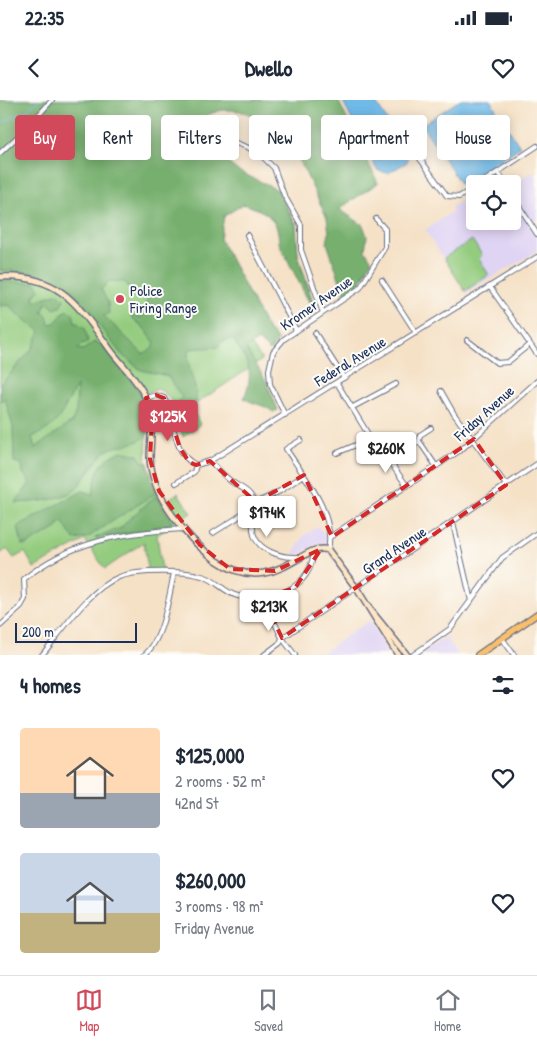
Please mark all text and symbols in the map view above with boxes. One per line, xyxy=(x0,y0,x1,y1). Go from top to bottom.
text: 22:35 xyxy=(25,5,64,31)
text: Dwello xyxy=(245,53,292,83)
icon: back xyxy=(20,54,48,82)
icon: heart xyxy=(489,54,517,82)
chip: Buy xyxy=(15,115,75,160)
chip: Rent xyxy=(85,115,151,160)
chip: Filters xyxy=(161,115,239,160)
chip: New xyxy=(249,115,311,160)
chip: Apartment xyxy=(321,115,427,160)
chip: House xyxy=(437,115,510,160)
map controls xyxy=(466,175,521,230)
button: locate xyxy=(466,175,521,230)
street label: Kromer Avenue xyxy=(276,271,356,335)
place label: Police Firing Range xyxy=(129,280,197,318)
marker: Police Firing Range xyxy=(114,293,126,305)
street label: Federal Avenue xyxy=(309,331,390,392)
street label: Friday Avenue xyxy=(449,380,519,446)
pin: $125K xyxy=(133,400,203,442)
text: $125K xyxy=(150,405,186,427)
pin: $260K xyxy=(351,432,421,474)
text: $260K xyxy=(367,437,405,459)
pin: $174K xyxy=(232,496,302,538)
text: $174K xyxy=(249,501,285,523)
street label: Grand Avenue xyxy=(358,521,430,579)
pin: $213K xyxy=(234,590,304,632)
text: $213K xyxy=(251,595,287,617)
scale bar xyxy=(15,620,138,643)
text: 200 m xyxy=(22,622,54,641)
text: 4 homes xyxy=(20,671,81,700)
icon: filters xyxy=(489,671,517,699)
text: $125,000 xyxy=(175,741,244,770)
icon: home xyxy=(60,748,120,808)
icon: heart xyxy=(489,764,517,792)
text: 2 rooms · 52 m² xyxy=(175,770,265,792)
text: 42nd St xyxy=(175,792,219,814)
text: $260,000 xyxy=(175,866,246,895)
icon: home xyxy=(60,873,120,933)
icon: heart xyxy=(489,889,517,917)
text: 3 rooms · 98 m² xyxy=(175,895,264,917)
text: Friday Avenue xyxy=(175,917,254,939)
tab: Map xyxy=(75,986,103,1035)
tab: Saved xyxy=(254,986,283,1035)
tab: Home xyxy=(434,986,462,1035)

